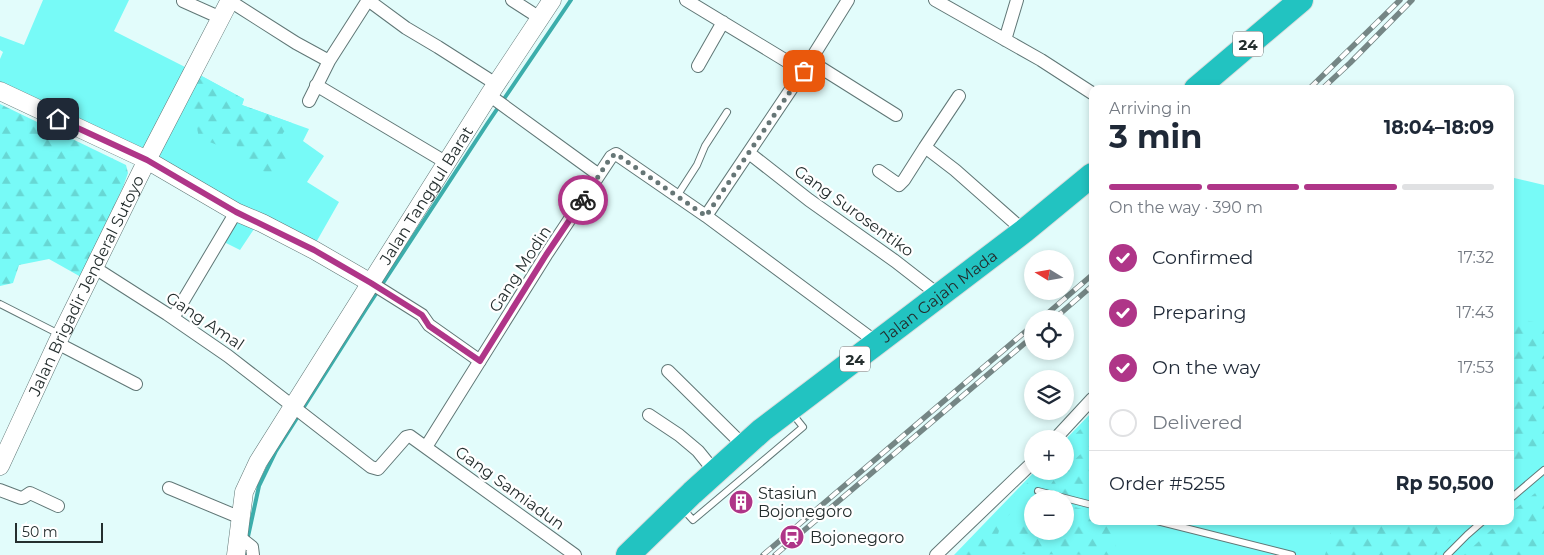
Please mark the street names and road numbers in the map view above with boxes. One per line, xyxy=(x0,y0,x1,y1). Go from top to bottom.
road number: 24 xyxy=(1233,32,1263,56)
street label: Jalan Tanggul Barat xyxy=(375,122,477,269)
street label: Gang Surosentiko xyxy=(791,161,917,261)
street label: Jalan Brigadir Jenderal Sutoyo xyxy=(24,172,148,400)
street label: Gang Modin xyxy=(485,222,555,316)
street label: Jalan Gajah Mada xyxy=(875,245,1001,347)
street label: Gang Amal xyxy=(162,288,248,354)
road number: 24 xyxy=(840,346,870,372)
street label: Gang Samiadun xyxy=(452,442,568,534)

